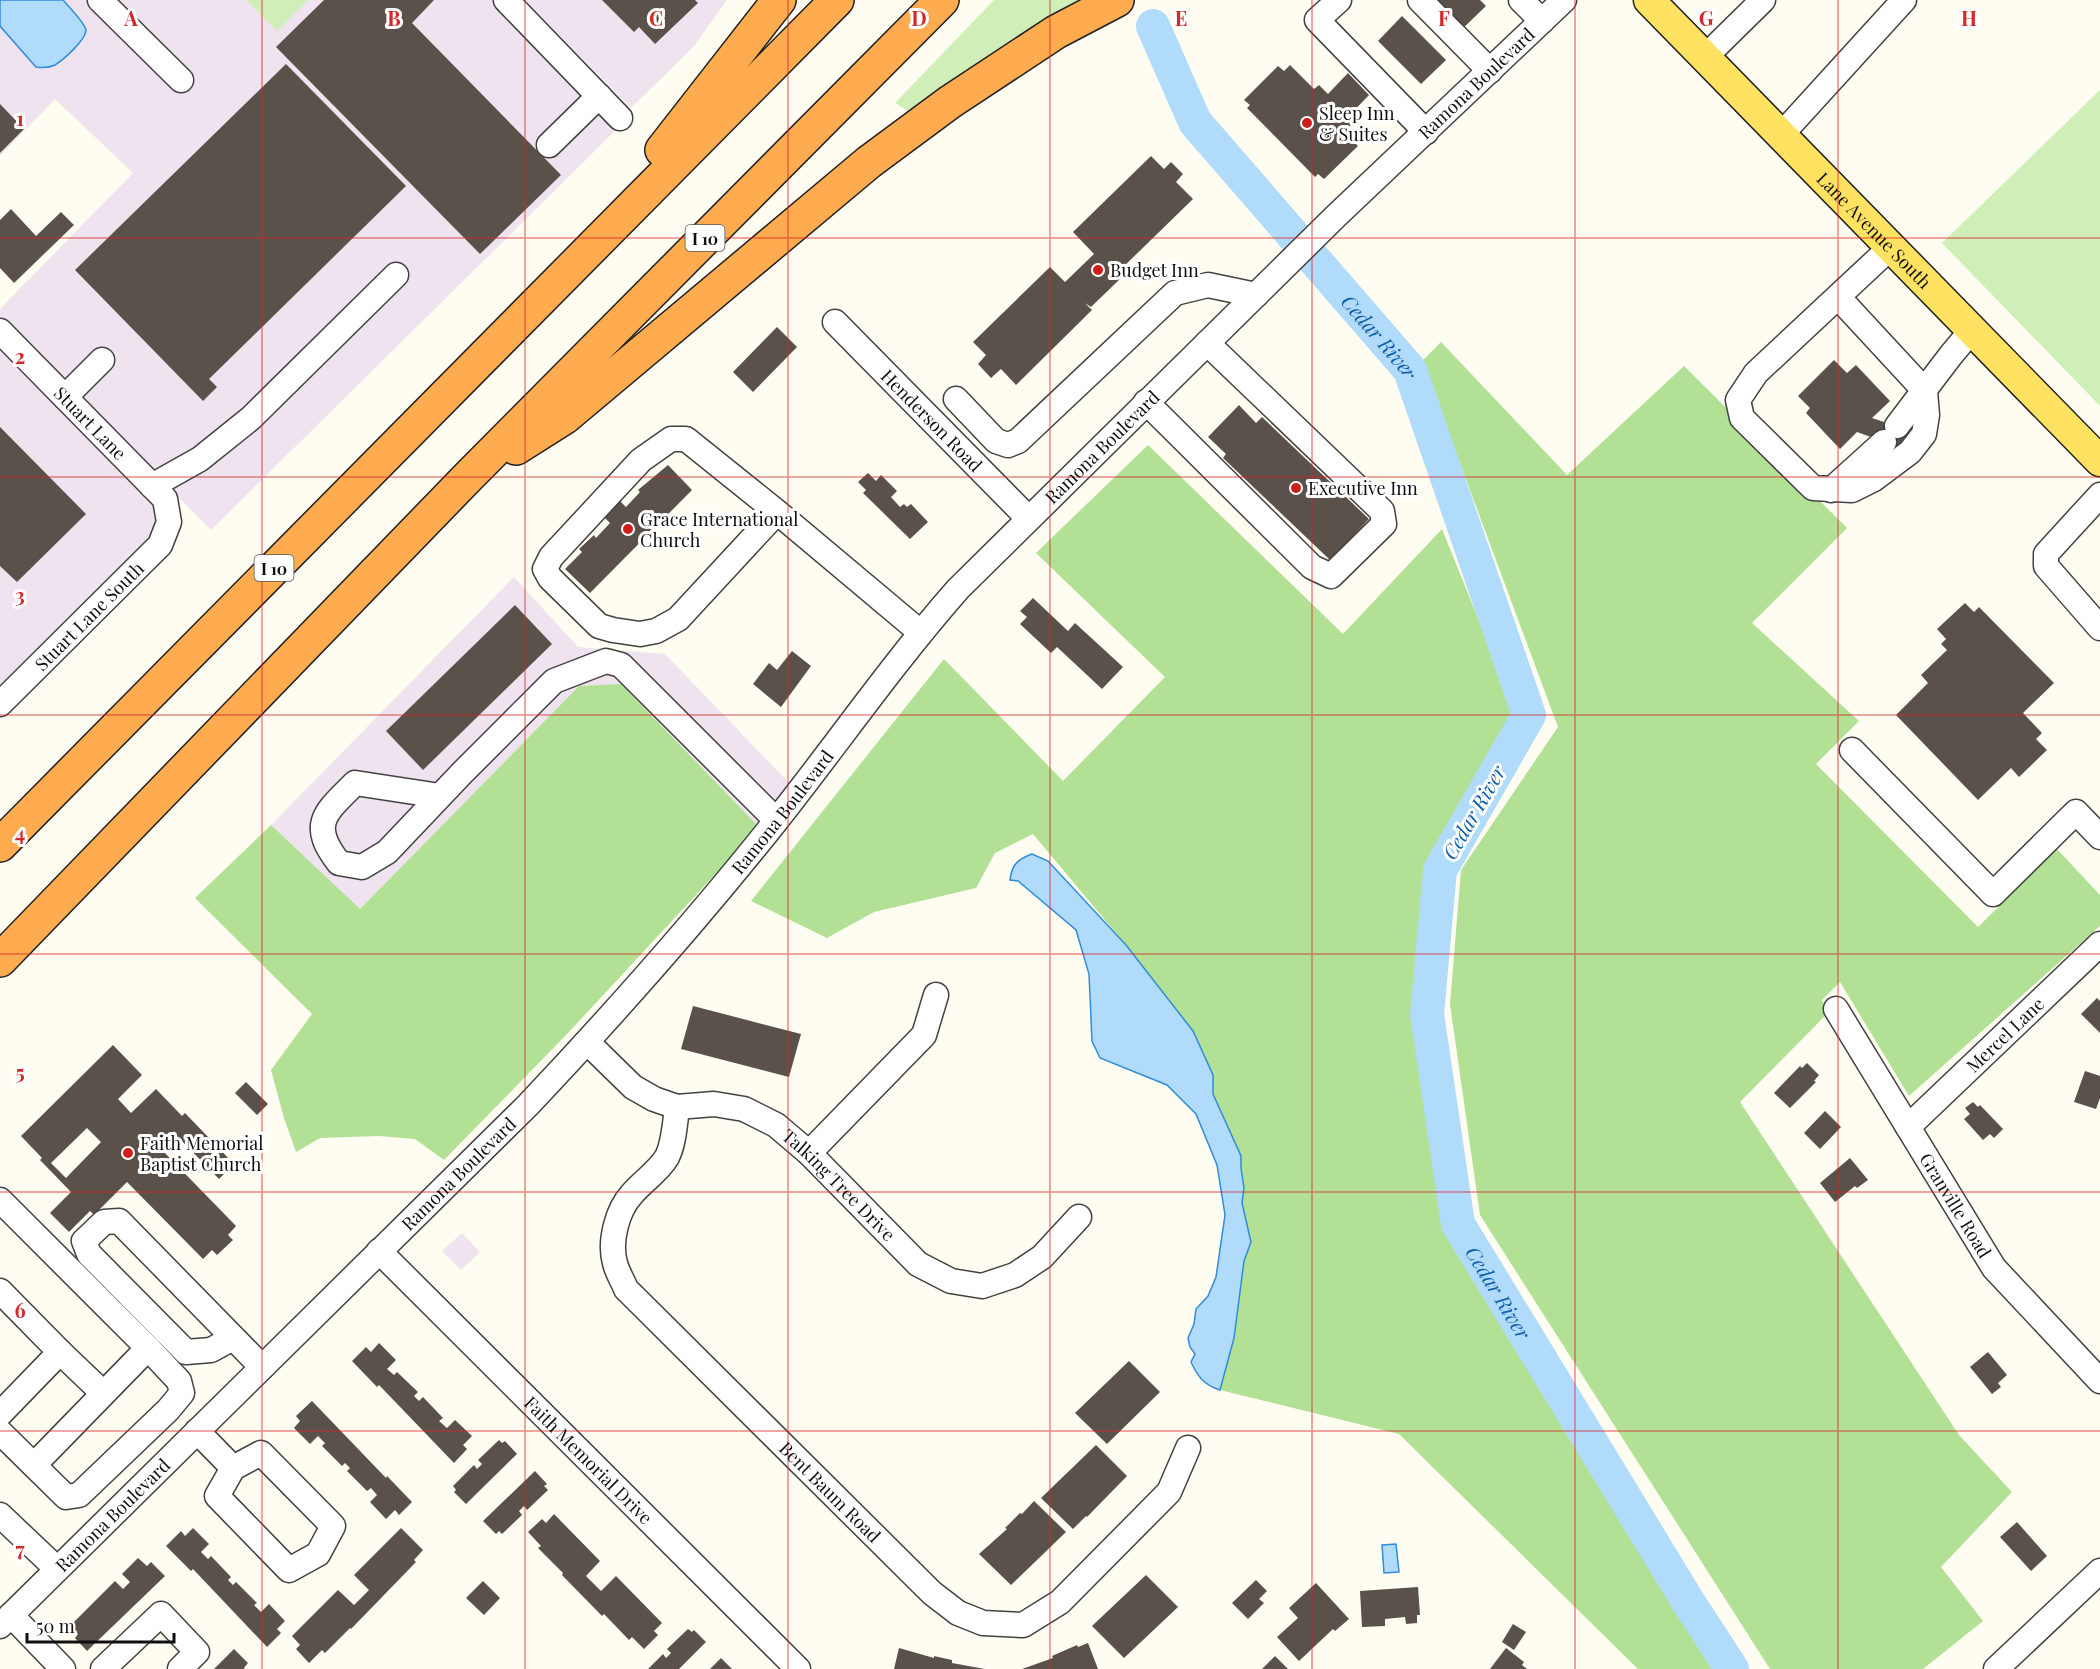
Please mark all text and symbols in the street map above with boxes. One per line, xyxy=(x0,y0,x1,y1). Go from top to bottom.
text: A xyxy=(123,4,138,31)
text: B xyxy=(387,4,401,31)
text: C xyxy=(649,4,663,31)
text: D xyxy=(911,4,927,31)
text: E xyxy=(1175,4,1187,31)
text: F xyxy=(1438,4,1450,31)
text: G xyxy=(1699,4,1714,31)
text: H xyxy=(1961,4,1977,31)
street label: Ramona Boulevard xyxy=(1413,22,1540,144)
place label: Sleep Inn & Suites xyxy=(1319,101,1395,146)
text: 1 xyxy=(16,104,24,131)
marker: Sleep Inn & Suites xyxy=(1300,116,1314,130)
street label: Lane Avenue South xyxy=(1812,167,1937,294)
road number: I 10 xyxy=(686,225,724,251)
place label: Budget Inn xyxy=(1110,258,1199,282)
marker: Budget Inn xyxy=(1091,263,1105,277)
water label: Cedar River xyxy=(1336,288,1426,382)
text: 2 xyxy=(15,342,25,369)
street label: Henderson Road xyxy=(876,364,988,477)
street label: Stuart Lane xyxy=(49,381,132,465)
street label: Ramona Boulevard xyxy=(1039,385,1165,509)
place label: Executive Inn xyxy=(1308,476,1418,500)
marker: Executive Inn xyxy=(1289,481,1303,495)
place label: Grace International Church xyxy=(640,507,798,552)
marker: Grace International Church xyxy=(621,522,635,536)
road number: I 10 xyxy=(254,555,294,581)
street label: Stuart Lane South xyxy=(29,556,149,676)
text: 3 xyxy=(15,581,25,608)
street label: Ramona Boulevard xyxy=(726,744,839,879)
water label: Cedar River xyxy=(1435,759,1511,864)
text: 4 xyxy=(15,819,25,846)
street label: Mercel Lane xyxy=(1961,992,2049,1077)
text: 5 xyxy=(15,1058,25,1085)
street label: Ramona Boulevard xyxy=(396,1111,521,1236)
street label: Talking Tree Drive xyxy=(777,1123,901,1246)
place label: Faith Memorial Baptist Church xyxy=(140,1131,263,1176)
marker: Faith Memorial Baptist Church xyxy=(121,1146,135,1160)
street label: Granville Road xyxy=(1915,1148,1997,1263)
water label: Cedar River xyxy=(1461,1240,1539,1345)
text: 6 xyxy=(14,1296,26,1323)
street label: Faith Memorial Drive xyxy=(519,1391,658,1529)
street label: Bent Baum Road xyxy=(774,1436,886,1548)
street label: Ramona Boulevard xyxy=(50,1453,175,1577)
text: 7 xyxy=(15,1535,25,1562)
scale bar xyxy=(27,1606,174,1644)
text: 50 m xyxy=(36,1614,75,1638)

